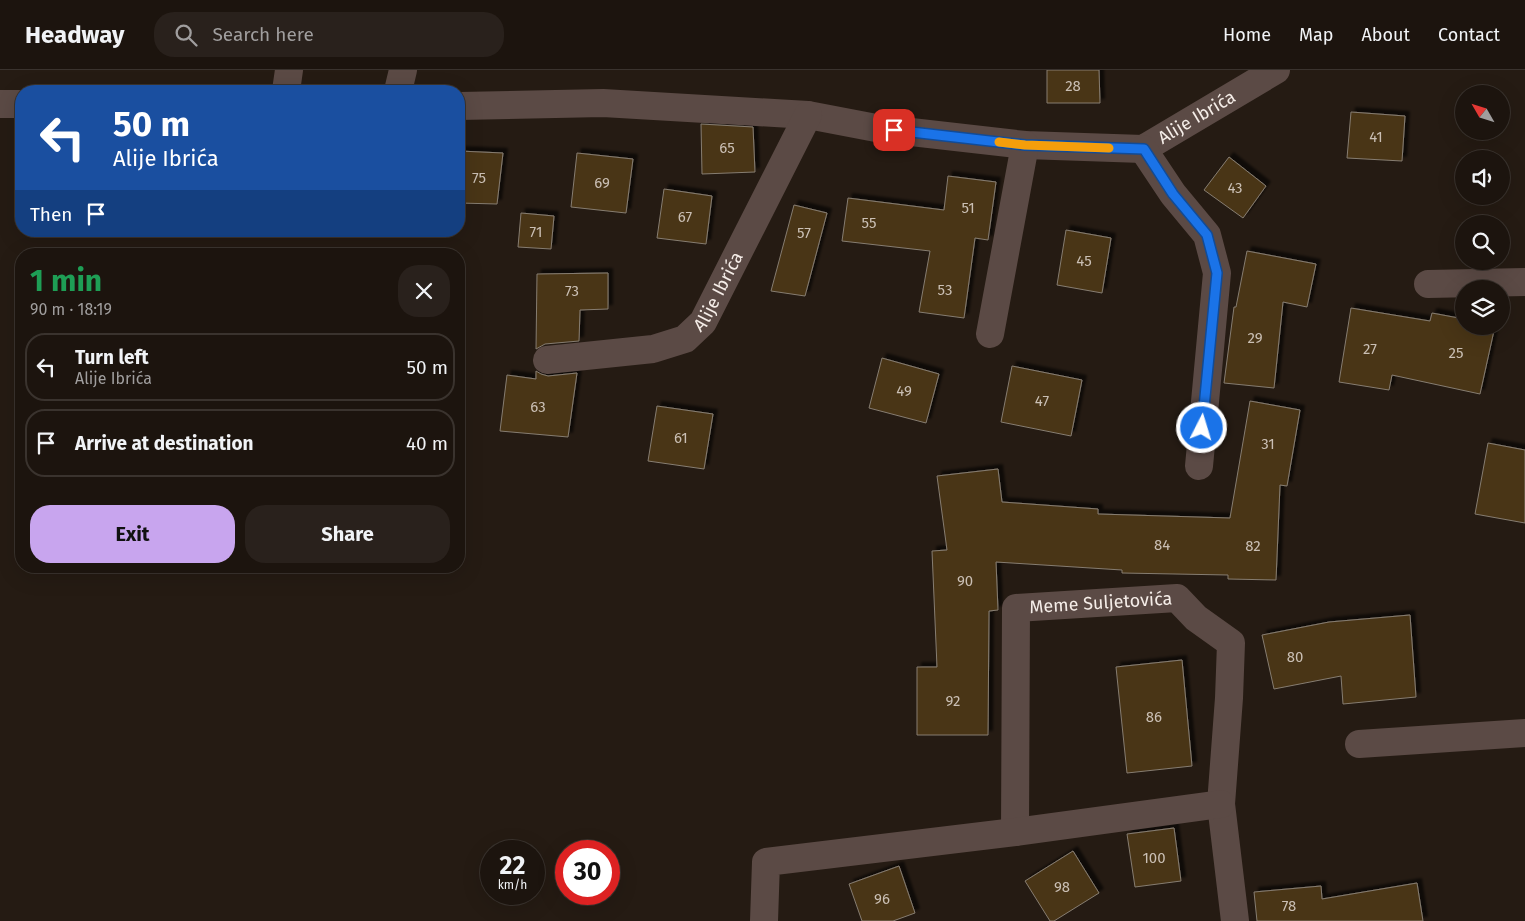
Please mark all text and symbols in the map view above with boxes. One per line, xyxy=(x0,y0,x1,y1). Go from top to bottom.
search box xyxy=(154,12,504,57)
text: Headway xyxy=(25,21,124,49)
icon: search xyxy=(172,21,200,49)
text: Search here xyxy=(212,23,314,46)
text: Home xyxy=(1223,24,1271,46)
text: Map xyxy=(1299,24,1333,46)
text: About xyxy=(1361,24,1410,46)
text: Contact xyxy=(1438,24,1500,46)
house number: 28 xyxy=(1065,77,1081,95)
north arrow xyxy=(1455,85,1510,140)
map controls xyxy=(1455,85,1510,335)
street label: Alije Ibrića xyxy=(1154,86,1239,149)
text: 50 m xyxy=(113,103,190,145)
icon: left xyxy=(30,105,95,170)
pin xyxy=(873,109,915,151)
icon: arrive xyxy=(880,116,908,144)
house number: 41 xyxy=(1369,128,1383,146)
house number: 65 xyxy=(719,139,735,157)
text: Alije Ibrića xyxy=(113,145,219,172)
button: sound xyxy=(1455,150,1510,205)
house number: 75 xyxy=(472,169,486,187)
house number: 69 xyxy=(594,174,610,192)
house number: 43 xyxy=(1227,179,1243,197)
house number: 51 xyxy=(961,199,975,217)
icon: arrive xyxy=(82,200,110,228)
text: Then xyxy=(30,203,72,226)
house number: 67 xyxy=(678,208,692,226)
house number: 55 xyxy=(862,214,876,232)
button: search xyxy=(1455,215,1510,270)
house number: 71 xyxy=(530,223,542,241)
house number: 57 xyxy=(797,224,811,242)
street label: Alije Ibrića xyxy=(689,248,748,336)
house number: 45 xyxy=(1076,252,1092,270)
text: 1 min xyxy=(30,263,102,299)
button: close xyxy=(398,265,450,317)
button: layers xyxy=(1455,280,1510,335)
house number: 53 xyxy=(938,281,952,299)
house number: 73 xyxy=(565,282,579,300)
text: 90 m · 18:19 xyxy=(30,300,112,319)
house number: 29 xyxy=(1247,329,1263,347)
house number: 27 xyxy=(1363,340,1377,358)
house number: 25 xyxy=(1449,344,1463,362)
text: Turn left xyxy=(75,346,149,369)
icon: left xyxy=(32,353,60,381)
text: 50 m xyxy=(407,356,448,379)
text: Alije Ibrića xyxy=(75,369,152,388)
house number: 49 xyxy=(896,382,912,400)
house number: 47 xyxy=(1035,392,1049,410)
house number: 63 xyxy=(530,398,546,416)
position arrow xyxy=(1175,401,1227,453)
icon: arrive xyxy=(32,429,60,457)
house number: 61 xyxy=(674,429,688,447)
text: Arrive at destination xyxy=(75,432,254,455)
text: 40 m xyxy=(406,432,448,455)
house number: 31 xyxy=(1261,435,1275,453)
button: Exit xyxy=(30,505,235,563)
button: Share xyxy=(245,505,450,563)
house number: 84 xyxy=(1154,536,1170,554)
house number: 82 xyxy=(1245,537,1261,555)
house number: 90 xyxy=(957,572,973,590)
street label: Meme Suljetovića xyxy=(1029,587,1173,618)
house number: 80 xyxy=(1287,648,1303,666)
house number: 92 xyxy=(946,692,960,710)
house number: 86 xyxy=(1146,708,1162,726)
speed limit sign: 30 xyxy=(555,840,620,905)
house number: 100 xyxy=(1142,849,1166,867)
text: 22 xyxy=(500,851,525,881)
text: km/h xyxy=(498,878,527,892)
house number: 98 xyxy=(1054,878,1070,896)
house number: 96 xyxy=(874,890,890,908)
house number: 78 xyxy=(1282,897,1296,915)

